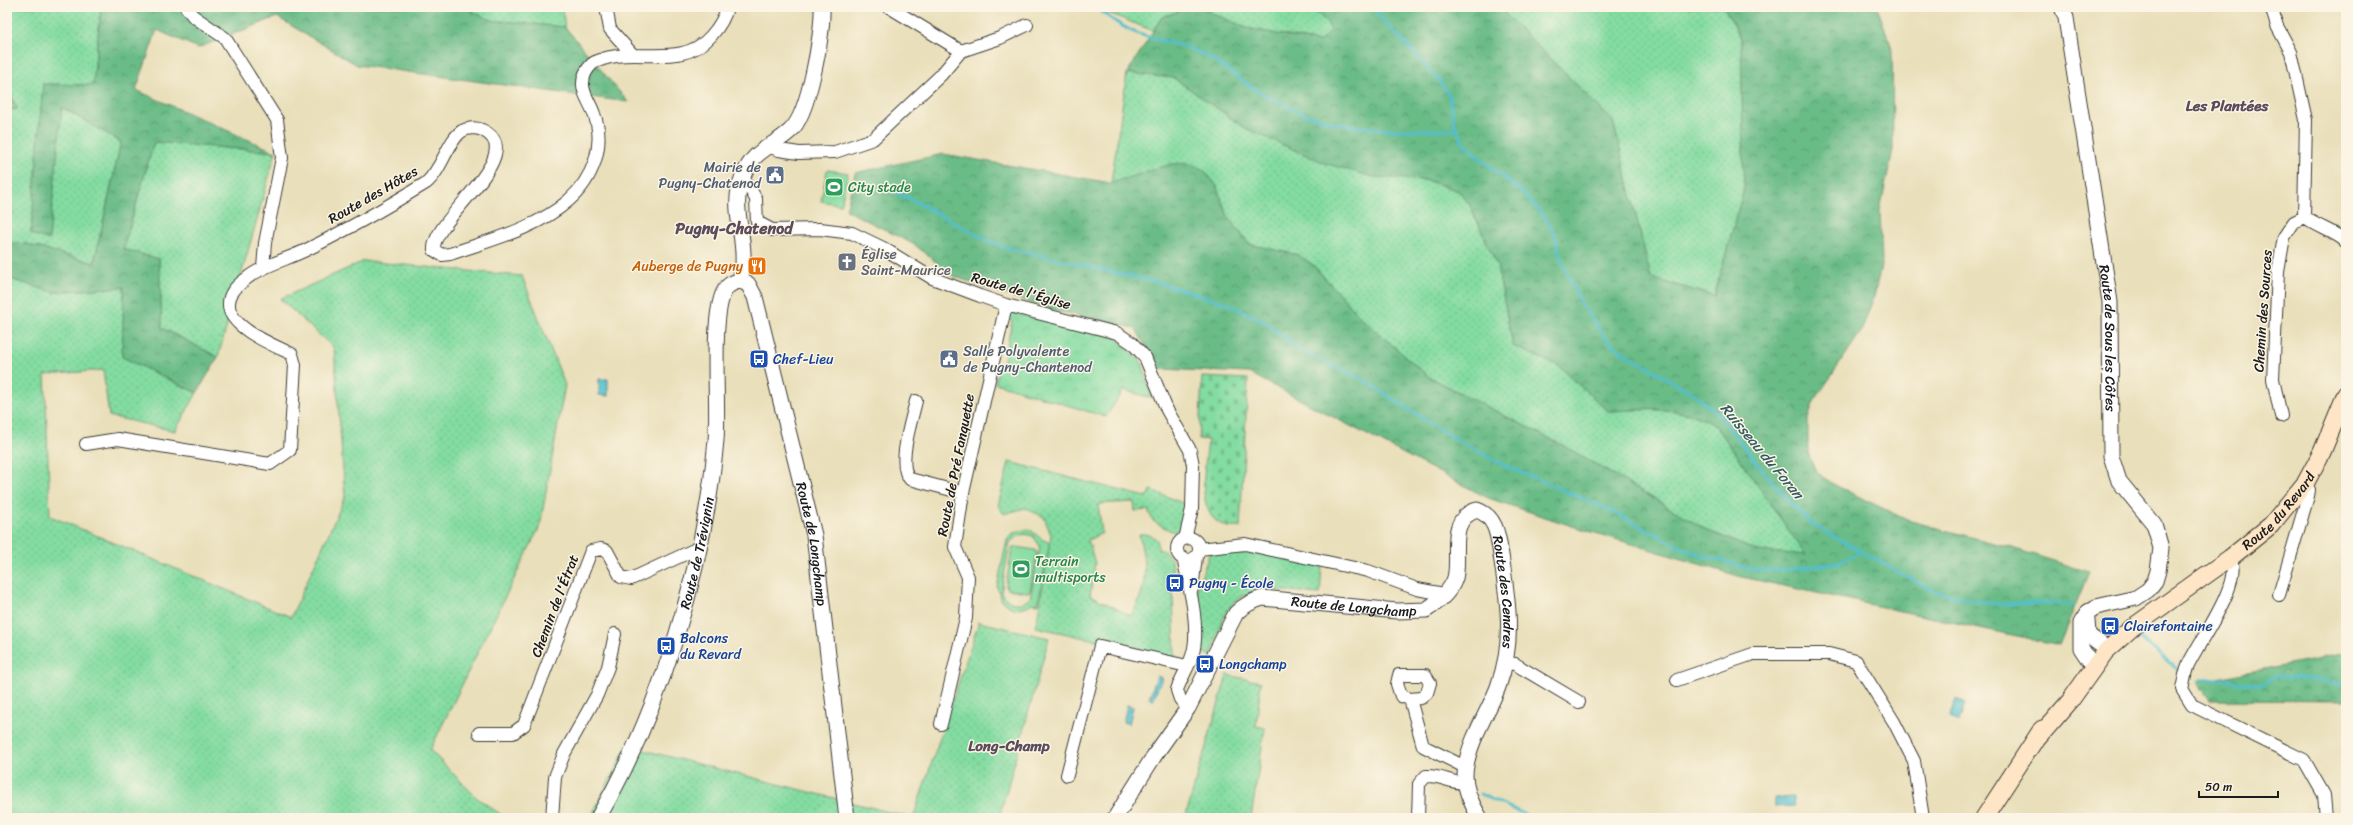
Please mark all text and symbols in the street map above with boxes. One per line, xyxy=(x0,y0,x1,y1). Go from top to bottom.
district label: Les Plantées xyxy=(2186,93,2269,119)
place label: Mairie de Pugny-Chatenod xyxy=(658,155,763,196)
street label: Route des Hôtes xyxy=(323,159,423,231)
public building icon: Mairie de Pugny-Chatenod xyxy=(764,164,786,186)
place label: City stade xyxy=(848,175,911,200)
sports icon: City stade xyxy=(823,176,845,198)
district label: Pugny-Chatenod xyxy=(675,214,794,243)
place label: Église Saint-Maurice xyxy=(861,242,951,283)
street label: Chemin des Sources xyxy=(2246,248,2280,373)
church icon: Église Saint-Maurice xyxy=(836,251,858,273)
place label: Auberge de Pugny xyxy=(631,254,744,279)
restaurant icon: Auberge de Pugny xyxy=(746,255,768,277)
street label: Route de Sous les Côtes xyxy=(2092,263,2123,412)
street label: Route de l'Église xyxy=(968,265,1074,317)
place label: Salle Polyvalente de Pugny-Chantenod xyxy=(963,339,1093,380)
place label: Chef-Lieu xyxy=(773,347,834,372)
bus stop icon: Chef-Lieu xyxy=(748,348,770,370)
public building icon: Salle Polyvalente de Pugny-Chantenod xyxy=(938,348,960,370)
street label: Route de Pré Fanquette xyxy=(930,391,982,539)
water label: Ruisseau du Foran xyxy=(1714,397,1811,506)
street label: Route du Revard xyxy=(2236,466,2323,557)
street label: Route de Longchamp xyxy=(789,479,835,608)
street label: Route de Trévignin xyxy=(672,495,721,612)
street label: Route des Cendres xyxy=(1485,533,1521,650)
place label: Terrain multisports xyxy=(1035,549,1106,590)
street label: Chemin de l'Étrat xyxy=(524,551,586,661)
sports icon: Terrain multisports xyxy=(1010,558,1032,580)
place label: Pugny - École xyxy=(1189,571,1274,596)
bus stop icon: Pugny - École xyxy=(1164,572,1186,594)
street label: Route de Longchamp xyxy=(1290,588,1417,624)
place label: Clairefontaine xyxy=(2124,614,2213,639)
bus stop icon: Clairefontaine xyxy=(2099,615,2121,637)
place label: Balcons du Revard xyxy=(680,626,742,667)
bus stop icon: Balcons du Revard xyxy=(655,635,677,657)
place label: Longchamp xyxy=(1219,652,1287,677)
bus stop icon: Longchamp xyxy=(1194,653,1216,675)
district label: Long-Champ xyxy=(968,733,1050,759)
scale bar xyxy=(2199,773,2278,799)
text: 50 m xyxy=(2205,776,2232,798)

